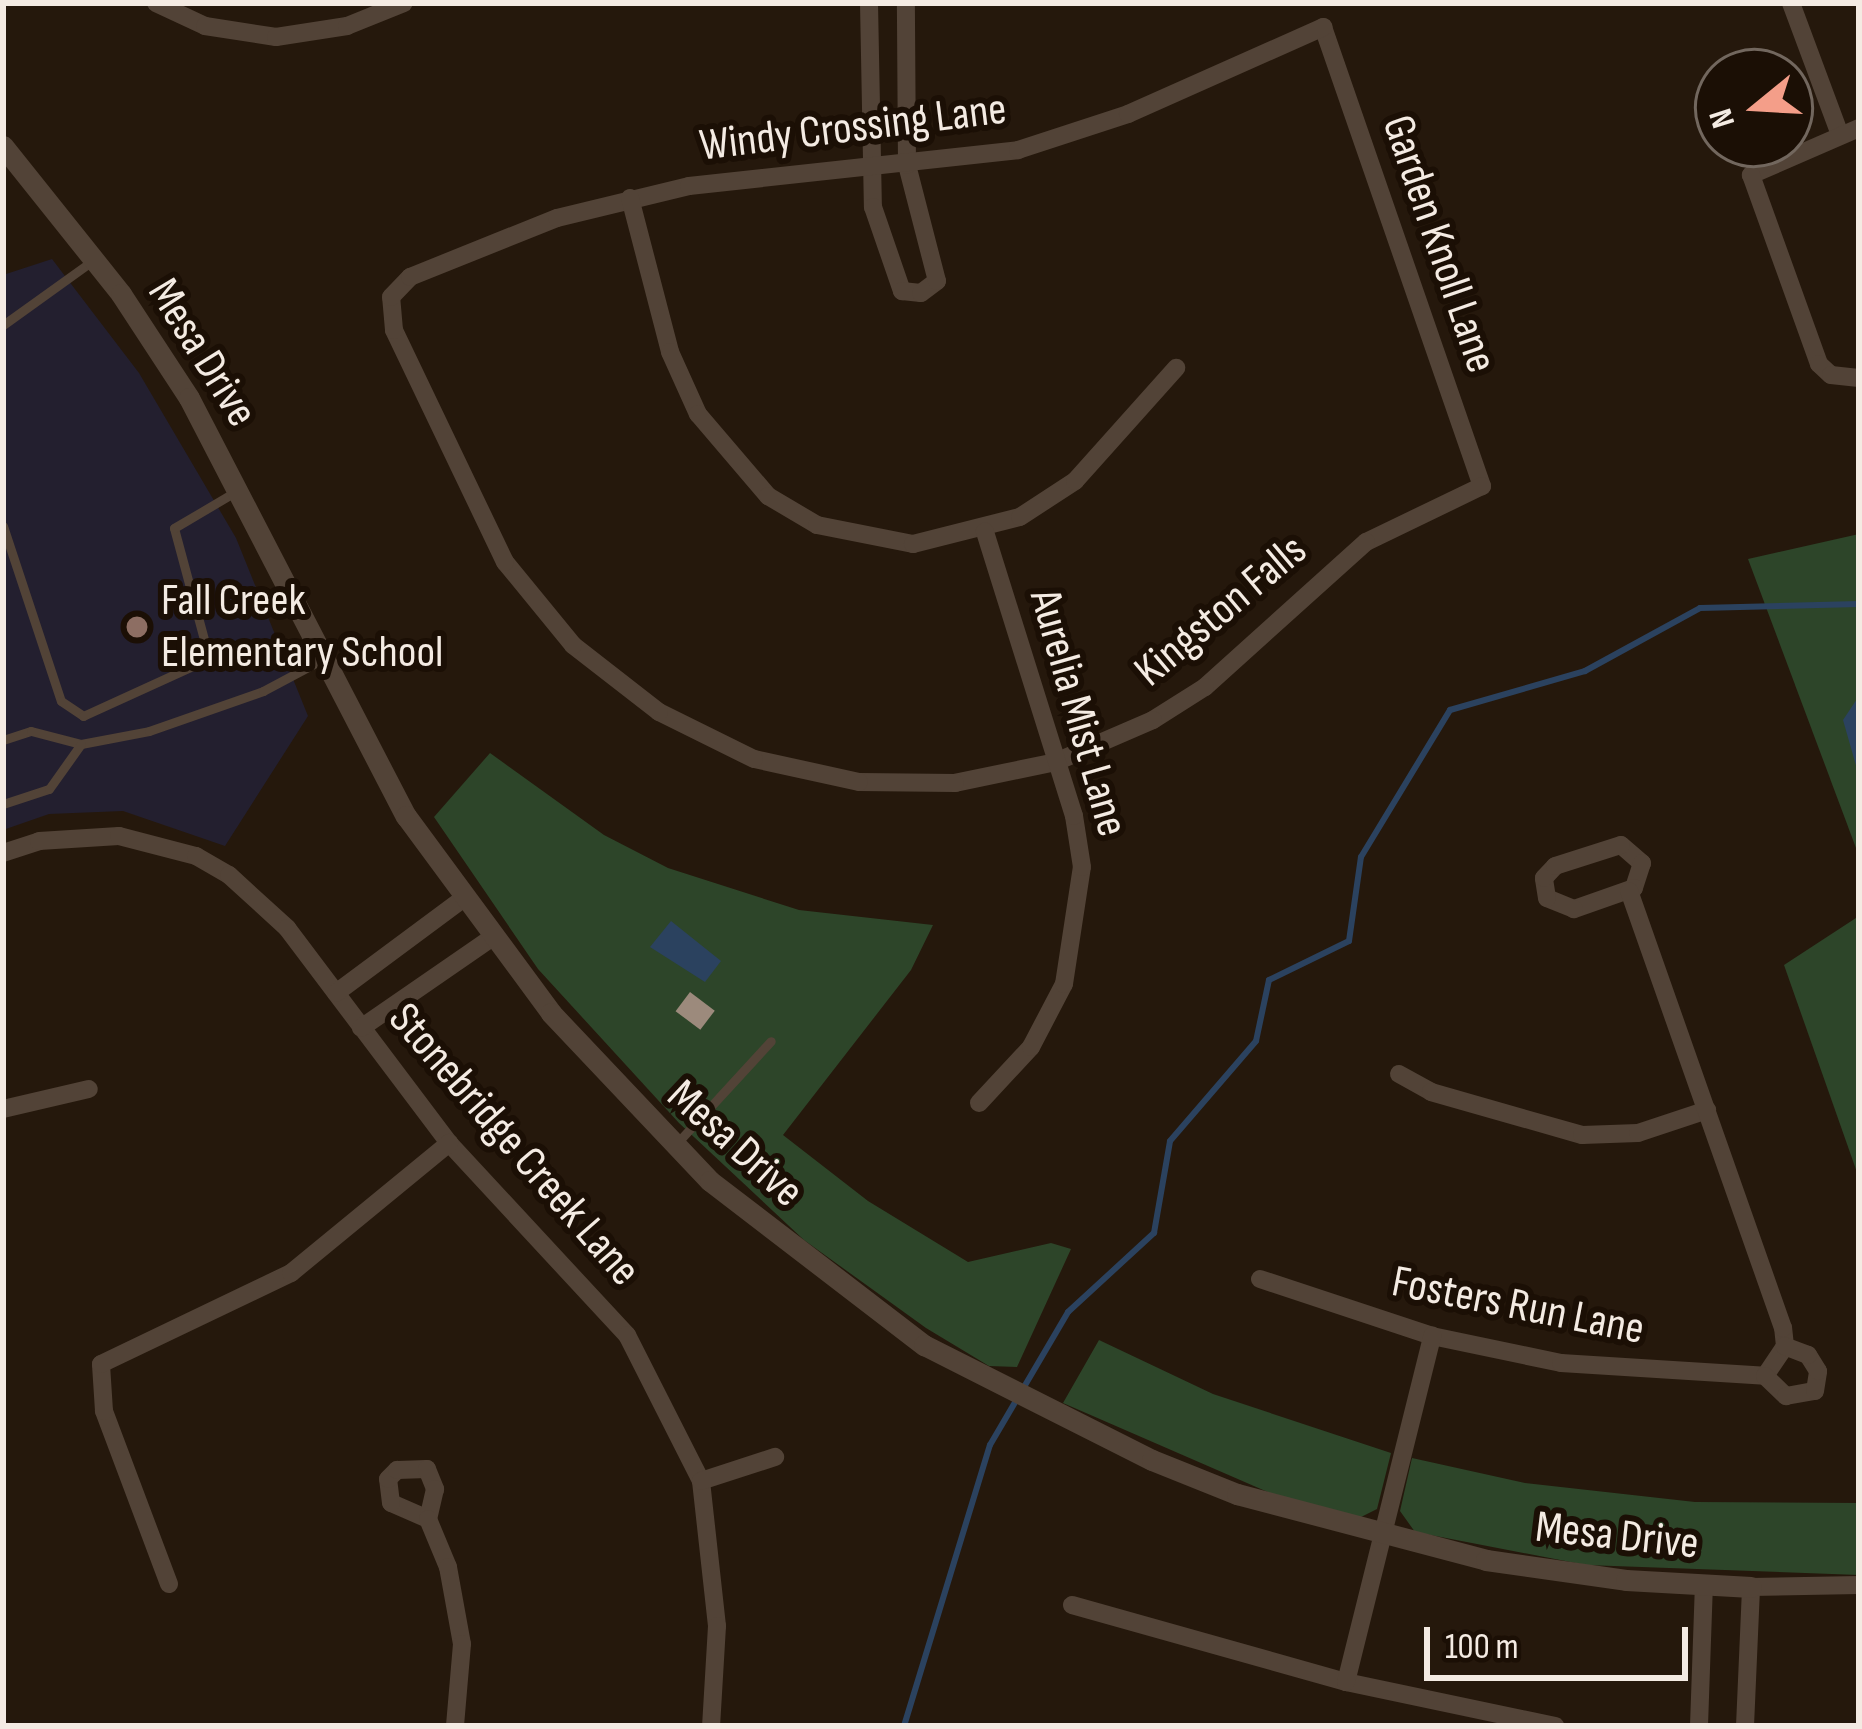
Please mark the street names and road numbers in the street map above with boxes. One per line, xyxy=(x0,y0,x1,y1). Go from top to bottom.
street label: Windy Crossing Lane xyxy=(697,82,1009,174)
street label: Garden Knoll Lane xyxy=(1370,108,1508,380)
street label: Mesa Drive xyxy=(136,269,268,437)
street label: Kingston Falls xyxy=(1124,524,1318,698)
street label: Aurelia Mist Lane xyxy=(1017,583,1139,843)
street label: Stonebridge Creek Lane xyxy=(377,993,651,1297)
street label: Mesa Drive xyxy=(656,1069,814,1219)
street label: Fosters Run Lane xyxy=(1387,1255,1649,1357)
street label: Mesa Drive xyxy=(1533,1501,1701,1571)

